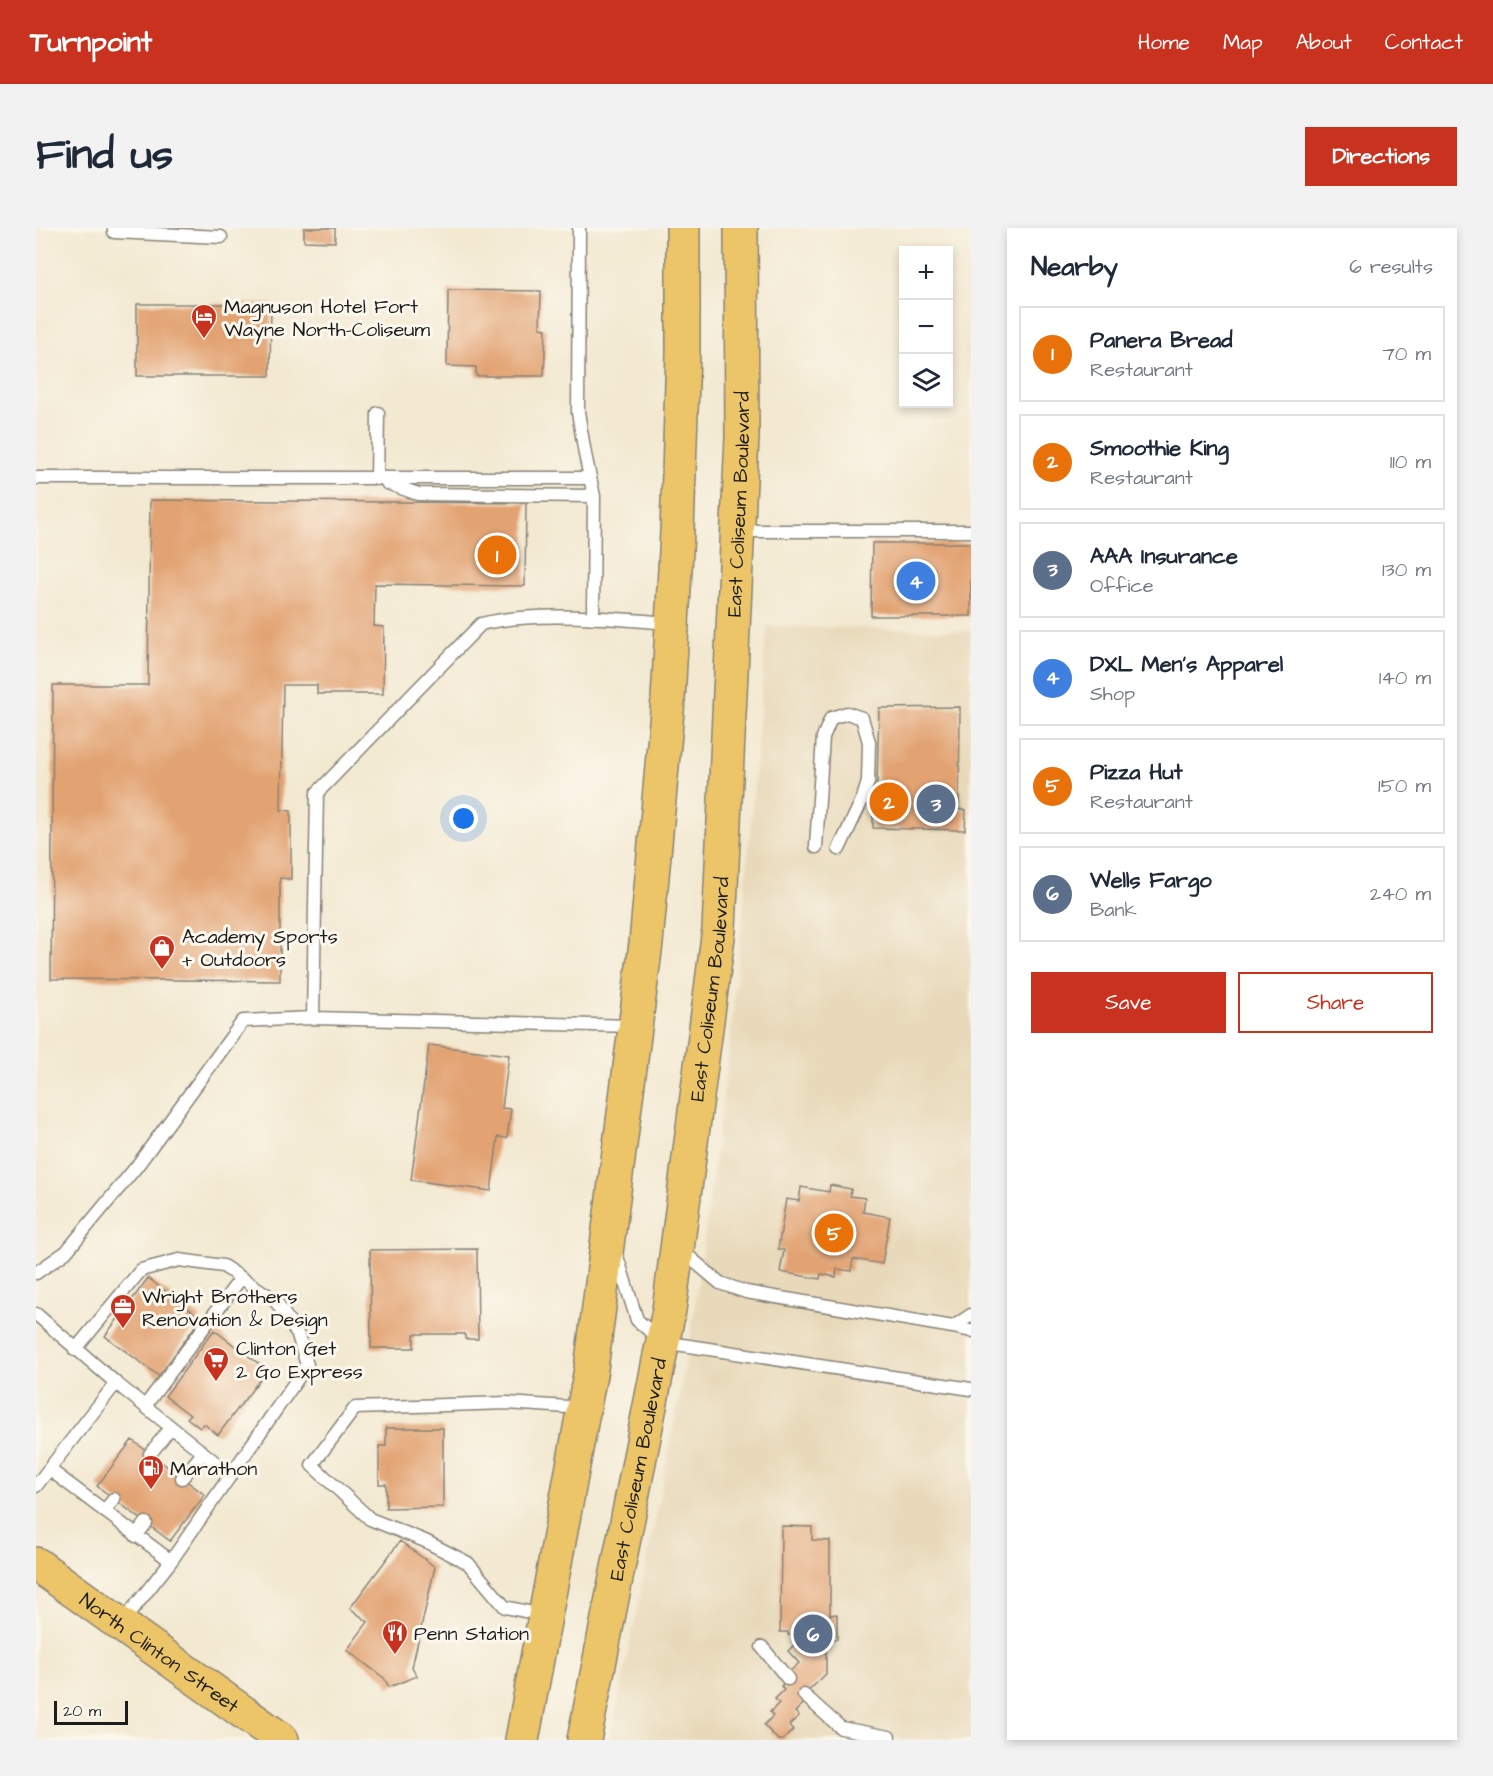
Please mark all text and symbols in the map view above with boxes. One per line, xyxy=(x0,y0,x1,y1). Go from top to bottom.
text: Turnpoint xyxy=(30,23,152,62)
text: Home xyxy=(1138,28,1190,57)
text: Map xyxy=(1223,28,1263,57)
text: About xyxy=(1296,28,1352,57)
text: Contact xyxy=(1385,28,1463,57)
text: Find us xyxy=(36,127,173,185)
button: Directions xyxy=(1305,127,1457,186)
map controls xyxy=(899,246,953,408)
button: + xyxy=(899,246,953,300)
text: Nearby xyxy=(1031,249,1118,285)
text: 6 results xyxy=(1349,253,1433,281)
place label: Magnuson Hotel Fort Wayne North-Coliseum xyxy=(224,293,430,345)
button: − xyxy=(899,300,953,354)
hotel icon: Magnuson Hotel Fort Wayne North-Coliseum xyxy=(189,302,219,340)
text: Panera Bread xyxy=(1090,325,1232,356)
text: 1 xyxy=(1051,340,1054,368)
text: 70 m xyxy=(1383,340,1431,368)
button: layers xyxy=(899,354,953,408)
text: Restaurant xyxy=(1090,356,1193,384)
street label: East Coliseum Boulevard xyxy=(721,391,757,618)
text: Smoothie King xyxy=(1090,433,1229,464)
text: 2 xyxy=(1047,448,1058,476)
text: 110 m xyxy=(1390,448,1431,476)
text: Restaurant xyxy=(1090,464,1193,492)
pin: 1 xyxy=(478,532,516,578)
text: AAA Insurance xyxy=(1090,541,1238,572)
text: 3 xyxy=(1047,556,1058,584)
text: 130 m xyxy=(1382,556,1431,584)
pin: 4 xyxy=(896,558,936,604)
text: Office xyxy=(1090,572,1154,600)
text: DXL Men's Apparel xyxy=(1090,649,1283,680)
text: 4 xyxy=(1046,664,1059,692)
text: 140 m xyxy=(1379,664,1431,692)
text: Shop xyxy=(1090,680,1135,708)
text: Pizza Hut xyxy=(1090,757,1183,788)
text: 5 xyxy=(1045,772,1060,800)
text: 150 m xyxy=(1378,772,1431,800)
pin: 2 xyxy=(870,780,908,824)
pin: 3 xyxy=(916,782,956,826)
text: Restaurant xyxy=(1090,788,1193,816)
your location xyxy=(449,804,478,833)
text: Wells Fargo xyxy=(1090,865,1212,896)
street label: East Coliseum Boulevard xyxy=(684,876,736,1103)
text: 6 xyxy=(1046,880,1059,908)
text: 240 m xyxy=(1370,880,1431,908)
text: Bank xyxy=(1090,896,1137,924)
place label: Academy Sports + Outdoors xyxy=(182,923,338,974)
shop icon: Academy Sports + Outdoors xyxy=(147,933,177,971)
button: Save xyxy=(1031,972,1226,1033)
button: Share xyxy=(1238,972,1433,1033)
pin: 5 xyxy=(814,1210,854,1256)
place label: Wright Brothers Renovation & Design xyxy=(142,1283,328,1335)
office icon: Wright Brothers Renovation & Design xyxy=(108,1292,138,1330)
place label: Clinton Get 2 Go Express xyxy=(236,1335,363,1386)
supermarket icon: Clinton Get 2 Go Express xyxy=(201,1345,231,1383)
street label: East Coliseum Boulevard xyxy=(603,1356,674,1583)
fuel station icon: Marathon xyxy=(136,1453,166,1491)
place label: Marathon xyxy=(170,1455,257,1483)
street label: North Clinton Street xyxy=(73,1586,245,1720)
pin: 6 xyxy=(794,1612,832,1656)
restaurant icon: Penn Station xyxy=(380,1618,410,1656)
place label: Penn Station xyxy=(414,1620,529,1648)
scale bar xyxy=(54,1698,128,1726)
text: 20 m xyxy=(63,1700,101,1722)

